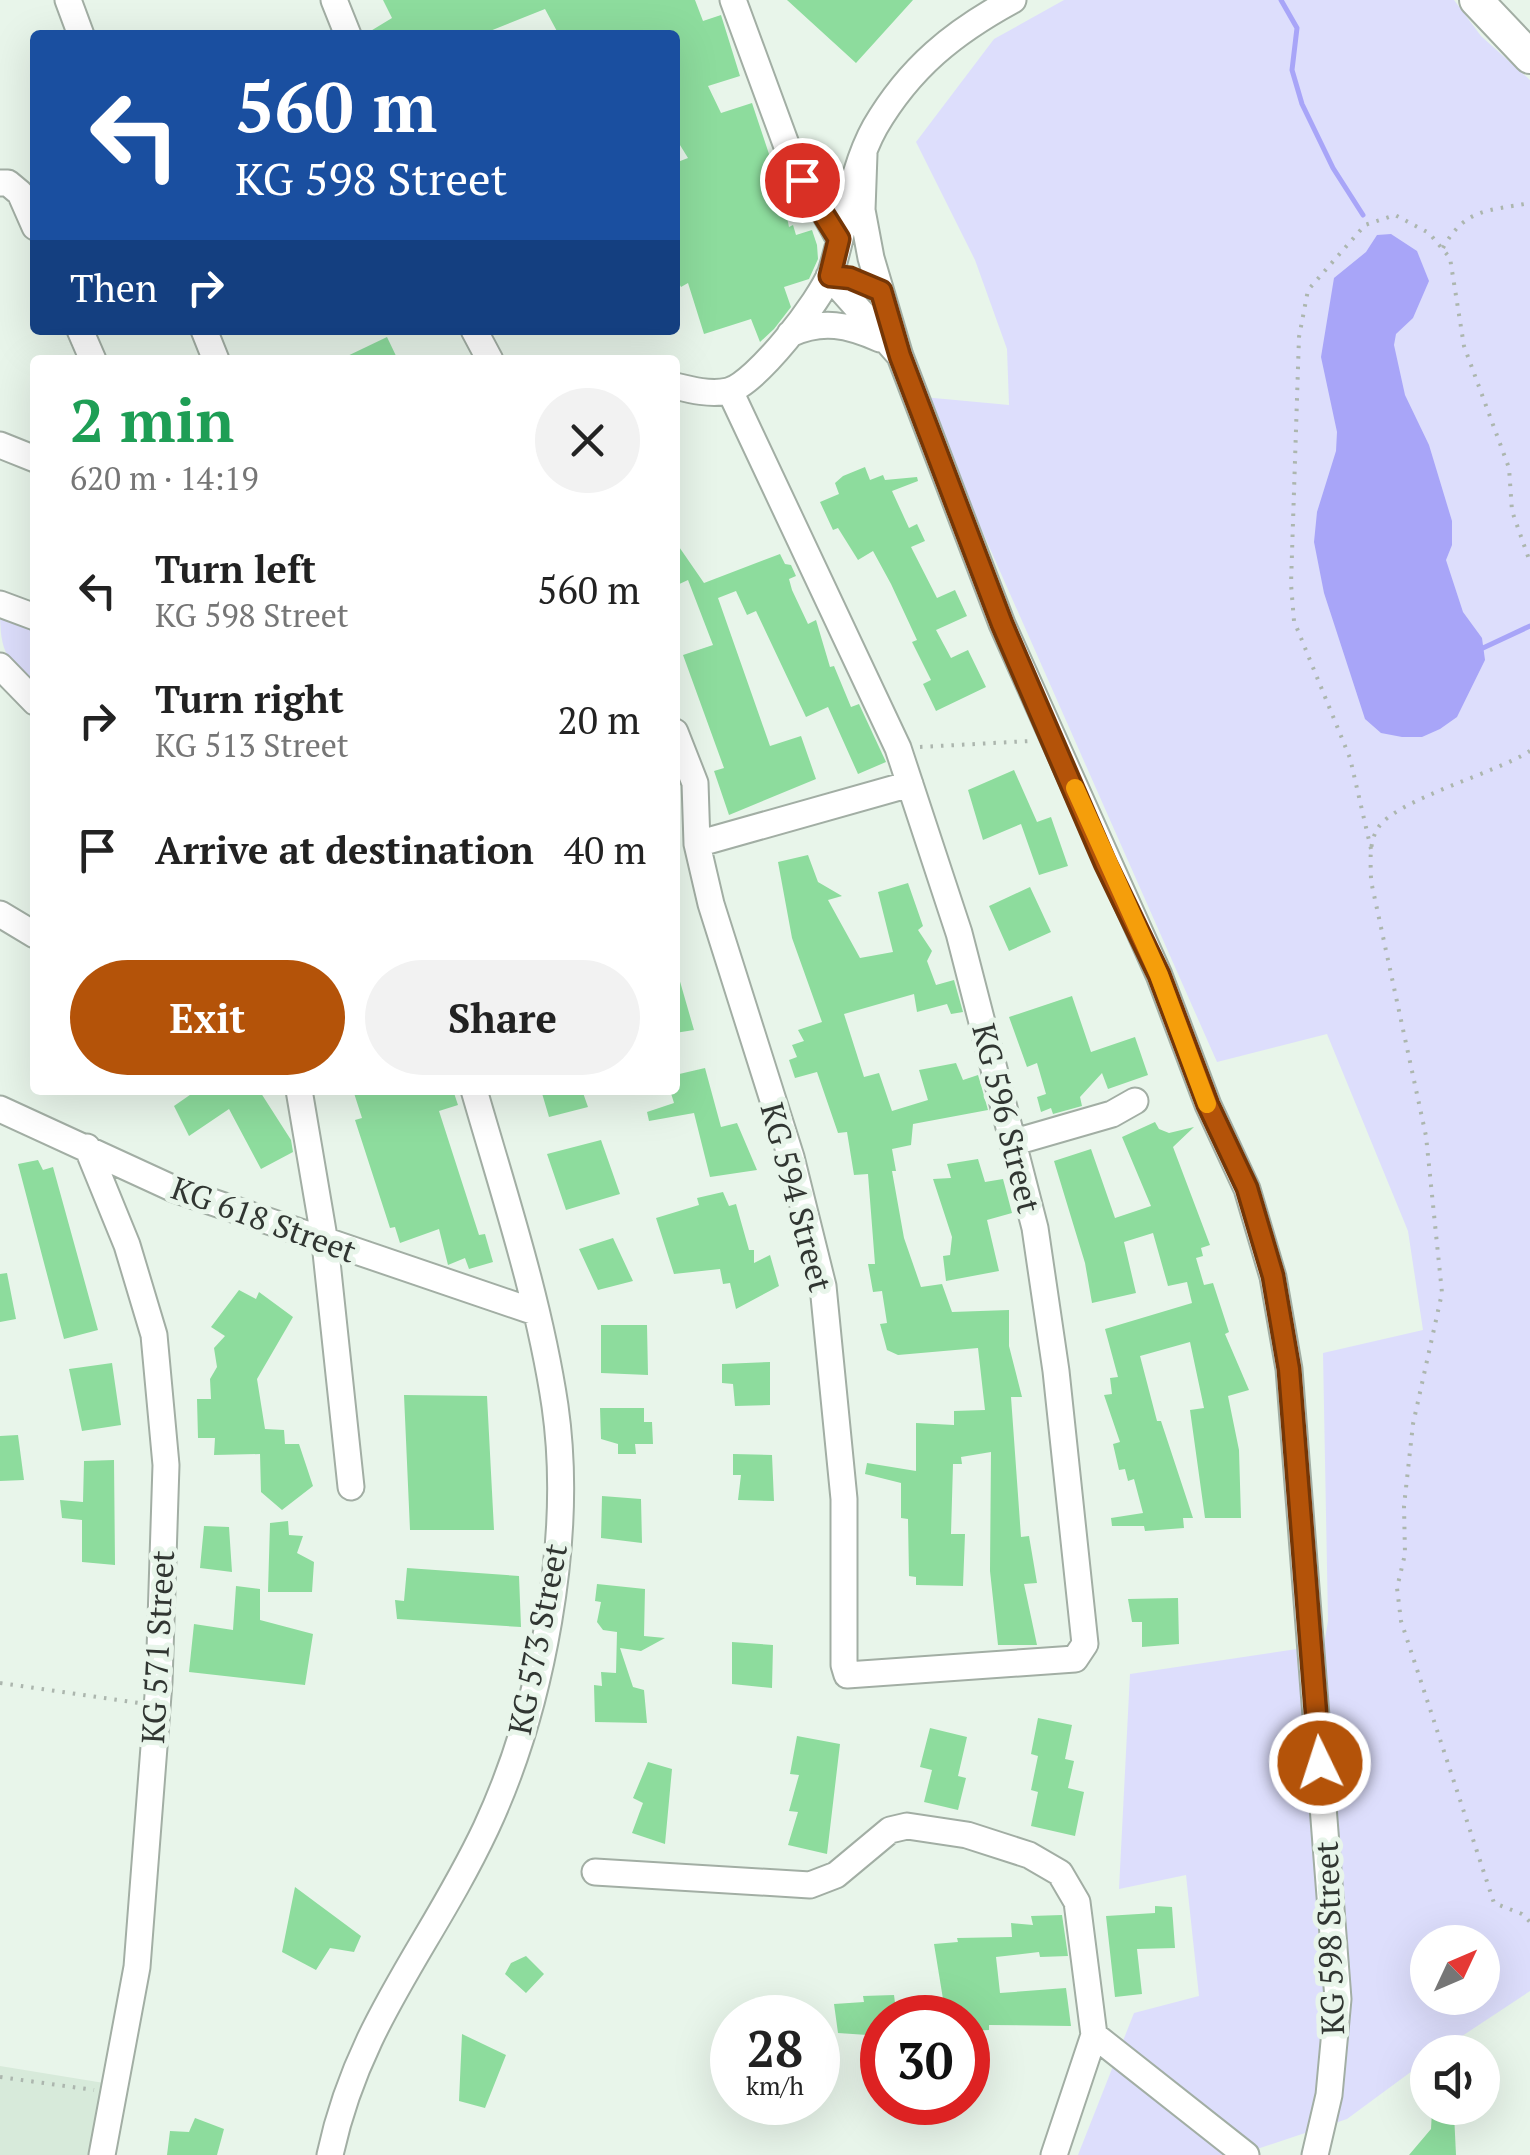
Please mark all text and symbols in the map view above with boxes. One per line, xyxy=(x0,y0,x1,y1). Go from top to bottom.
text: 560 m xyxy=(235,59,437,152)
icon: left xyxy=(70,70,200,200)
pin xyxy=(760,138,845,223)
text: KG 598 Street xyxy=(235,148,507,208)
icon: arrive xyxy=(775,153,830,208)
icon: right xyxy=(178,260,233,315)
text: Then xyxy=(70,263,158,313)
text: 2 min xyxy=(70,380,234,459)
button: close xyxy=(535,388,640,493)
text: 620 m · 14:19 xyxy=(70,457,258,499)
text: Turn left xyxy=(155,544,316,594)
icon: left xyxy=(70,563,125,618)
text: 560 m xyxy=(537,565,640,615)
text: KG 598 Street xyxy=(155,594,349,636)
text: Turn right xyxy=(155,674,344,724)
icon: right xyxy=(70,693,125,748)
text: 20 m xyxy=(557,695,640,745)
text: KG 513 Street xyxy=(155,724,349,766)
icon: arrive xyxy=(70,823,125,878)
text: Arrive at destination xyxy=(155,825,534,875)
text: 40 m xyxy=(564,825,646,875)
button: Exit xyxy=(70,960,345,1075)
button: Share xyxy=(365,960,640,1075)
street label: KG 596 Street xyxy=(963,1019,1051,1217)
street label: KG 594 Street xyxy=(752,1098,842,1296)
street label: KG 618 Street xyxy=(166,1166,362,1272)
street label: KG 573 Street xyxy=(498,1540,576,1738)
street label: KG 571 Street xyxy=(131,1549,183,1745)
position arrow xyxy=(1268,1711,1372,1815)
street label: KG 598 Street xyxy=(1305,1840,1353,2036)
north arrow xyxy=(1410,1925,1500,2015)
map controls xyxy=(1410,1925,1500,2125)
speed limit sign: 30 xyxy=(860,1995,990,2125)
text: 28 xyxy=(747,2015,803,2081)
button: sound xyxy=(1410,2035,1500,2125)
text: km/h xyxy=(746,2069,804,2102)

